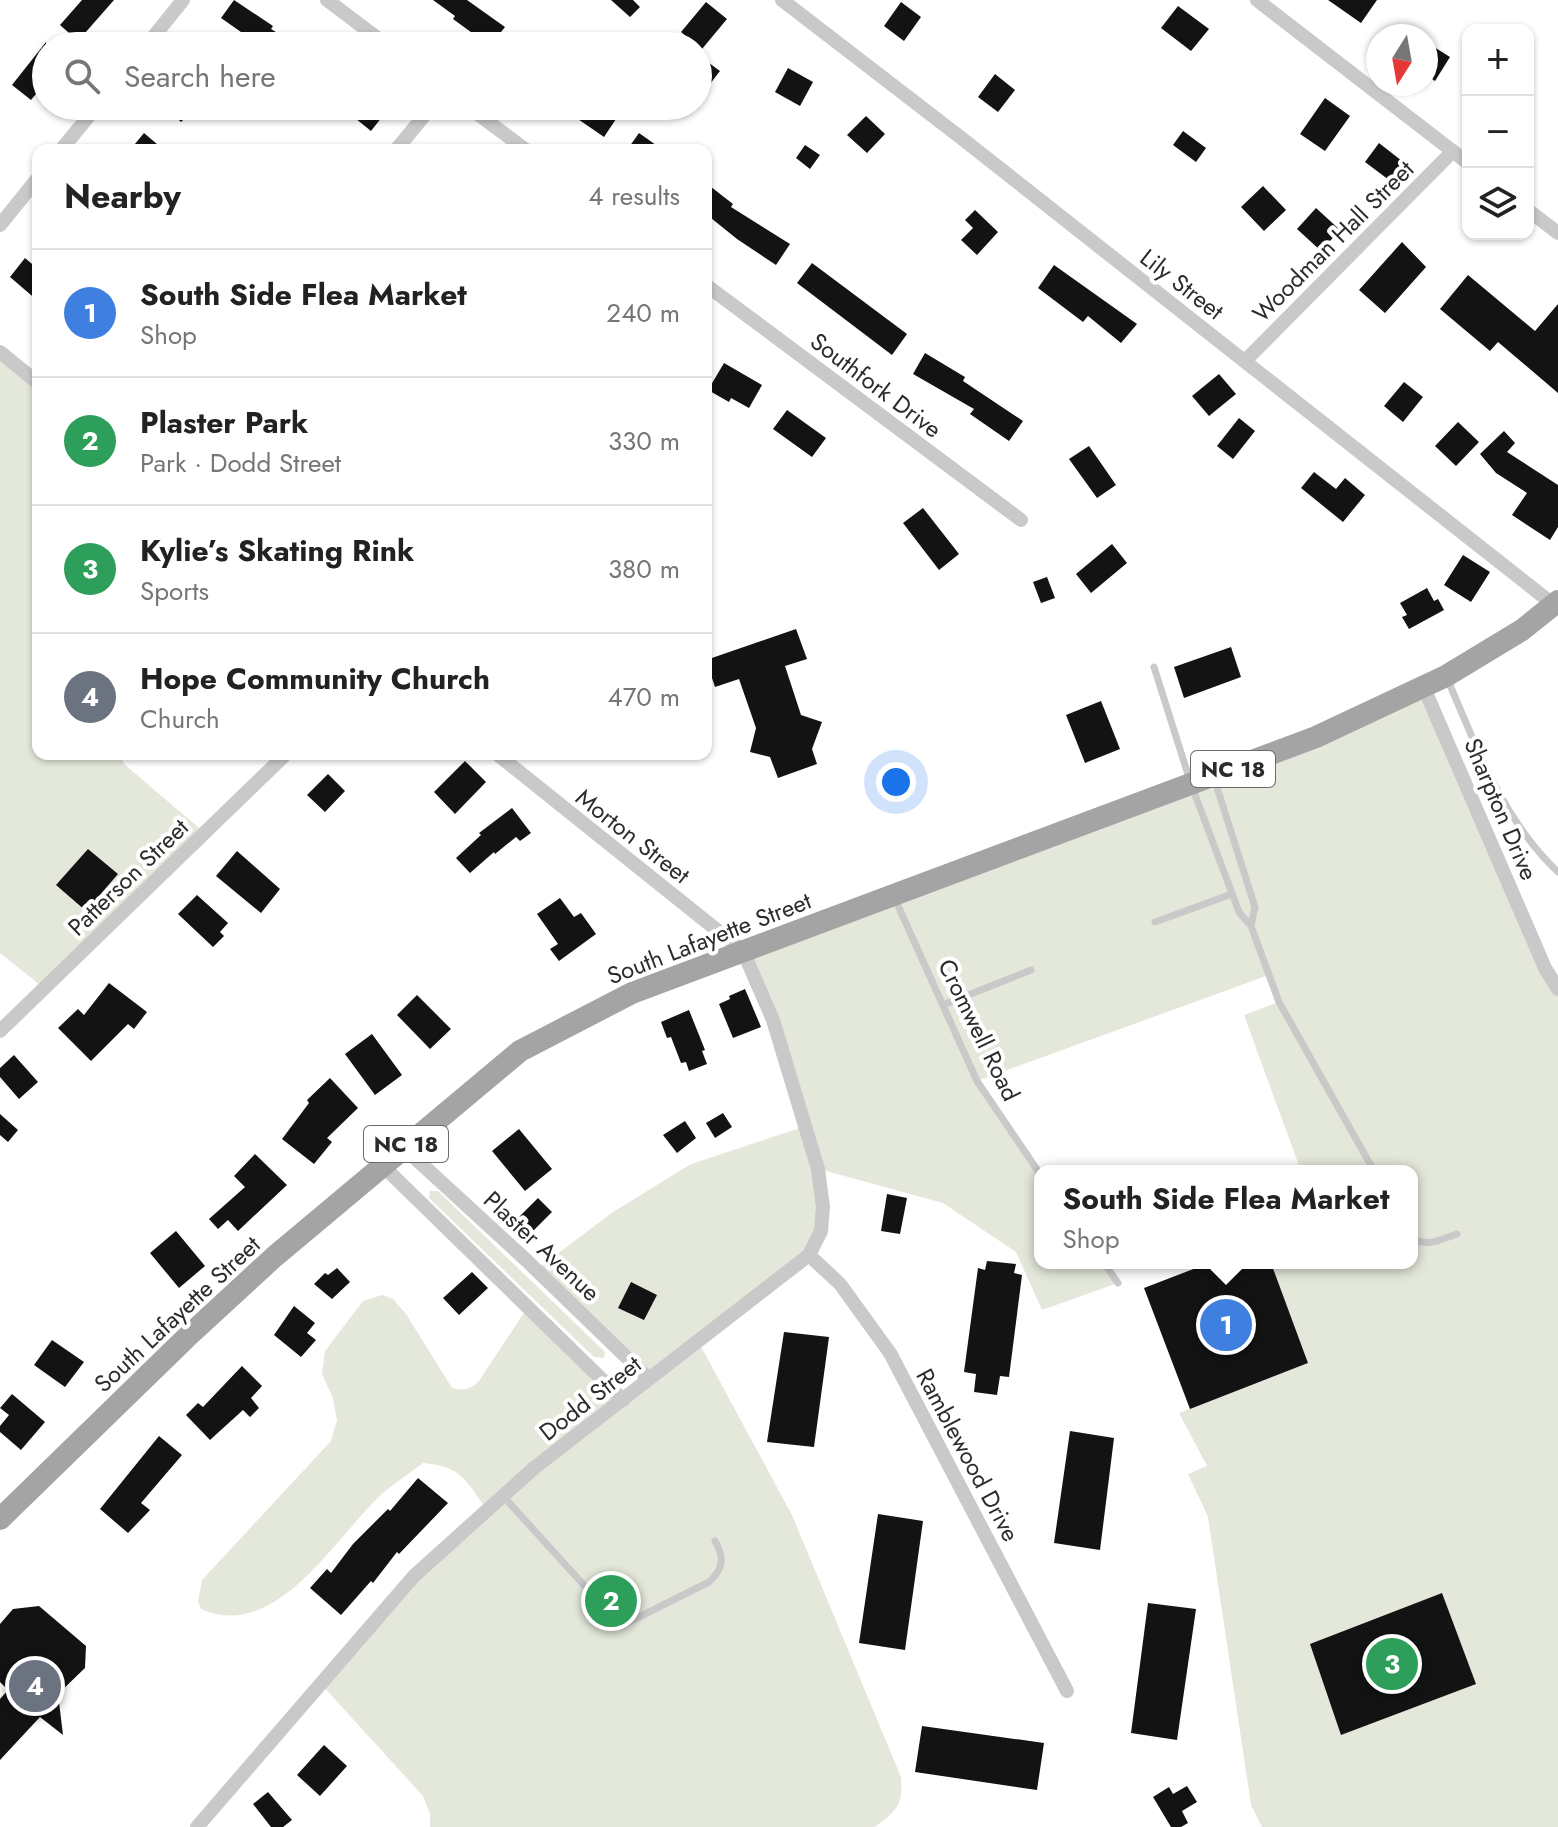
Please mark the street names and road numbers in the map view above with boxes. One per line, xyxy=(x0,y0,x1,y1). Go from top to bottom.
street label: Woodman Hall Street xyxy=(1244,152,1422,330)
street label: Lily Street xyxy=(1133,240,1231,328)
street label: Southfork Drive xyxy=(803,324,949,446)
street label: Sharpton Drive xyxy=(1455,733,1547,885)
road number: NC 18 xyxy=(1191,751,1275,787)
street label: Morton Street xyxy=(568,780,698,892)
street label: Patterson Street xyxy=(60,810,196,944)
street label: South Lafayette Street xyxy=(602,883,816,993)
street label: Cromwell Road xyxy=(929,953,1029,1107)
road number: NC 18 xyxy=(364,1126,448,1162)
street label: Plaster Avenue xyxy=(476,1183,608,1309)
street label: South Lafayette Street xyxy=(86,1227,268,1400)
street label: Dodd Street xyxy=(531,1347,649,1449)
street label: Ramblewood Drive xyxy=(908,1362,1028,1548)

